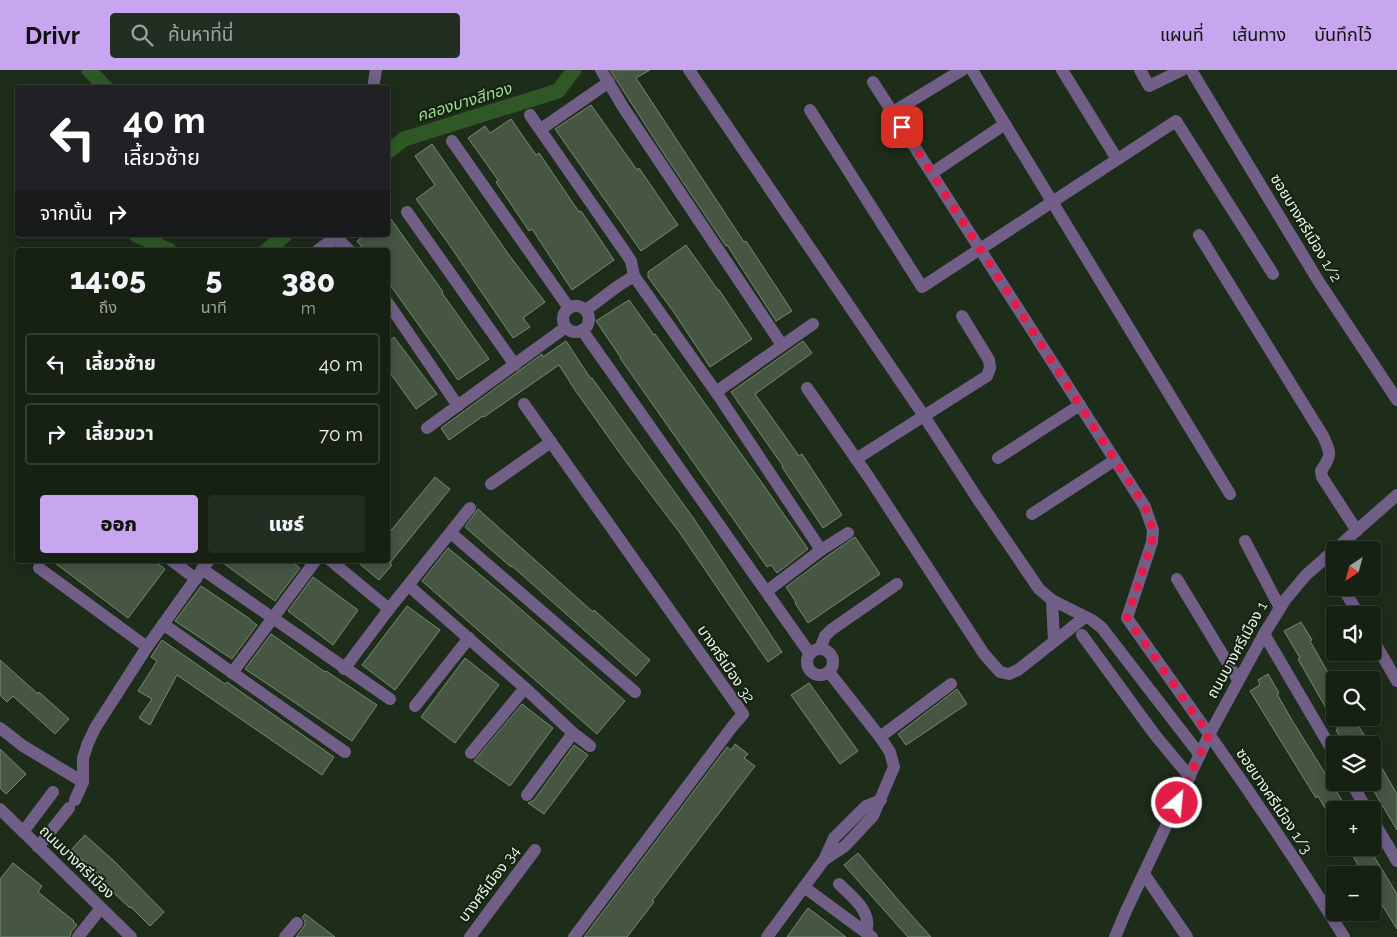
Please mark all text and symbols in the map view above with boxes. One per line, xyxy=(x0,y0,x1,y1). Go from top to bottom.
search box xyxy=(110,13,460,58)
text: Drivr xyxy=(25,21,80,50)
icon: search xyxy=(128,21,156,49)
text: ค้นหาที่นี่ xyxy=(168,23,233,45)
text: แผนที่ xyxy=(1160,24,1204,45)
text: เส้นทาง xyxy=(1232,24,1286,45)
text: บันทึกไว้ xyxy=(1314,24,1372,45)
water label: คลองบางสีทอง xyxy=(414,78,515,125)
text: 40 m xyxy=(123,100,205,141)
icon: left xyxy=(40,105,105,170)
pin xyxy=(881,106,923,148)
icon: arrive xyxy=(888,113,916,141)
text: เลี้ยวซ้าย xyxy=(123,144,200,170)
street label: ซอยบางศรีเมือง 1/2 xyxy=(1267,171,1345,285)
icon: right xyxy=(103,200,131,228)
text: จากนั้น xyxy=(40,202,93,224)
text: 14:05 xyxy=(70,261,146,296)
text: 5 xyxy=(205,261,222,296)
text: 380 xyxy=(282,264,335,299)
text: ถึง xyxy=(99,298,117,317)
text: นาที xyxy=(201,298,227,317)
text: m xyxy=(301,299,316,318)
icon: left xyxy=(42,350,70,378)
text: เลี้ยวซ้าย xyxy=(85,352,156,374)
text: 40 m xyxy=(319,353,363,375)
icon: right xyxy=(42,420,70,448)
text: เลี้ยวขวา xyxy=(85,422,154,444)
text: 70 m xyxy=(319,423,363,445)
button: ออก xyxy=(40,495,198,553)
button: แชร์ xyxy=(208,495,365,553)
north arrow xyxy=(1326,541,1381,596)
map controls xyxy=(1326,541,1381,921)
street label: ถนนบางศรีเมือง 1 xyxy=(1203,598,1271,702)
button: sound xyxy=(1326,606,1381,661)
street label: บางศรีเมือง 32 xyxy=(693,622,759,706)
button: search xyxy=(1326,671,1381,726)
button: layers xyxy=(1326,736,1381,791)
street label: ซอยบางศรีเมือง 1/3 xyxy=(1232,745,1316,857)
position arrow xyxy=(1150,776,1202,828)
button: + xyxy=(1326,801,1381,856)
street label: ถนนบางศรีเมือง xyxy=(36,822,118,902)
street label: บางศรีเมือง 34 xyxy=(455,843,523,925)
button: − xyxy=(1326,866,1381,921)

